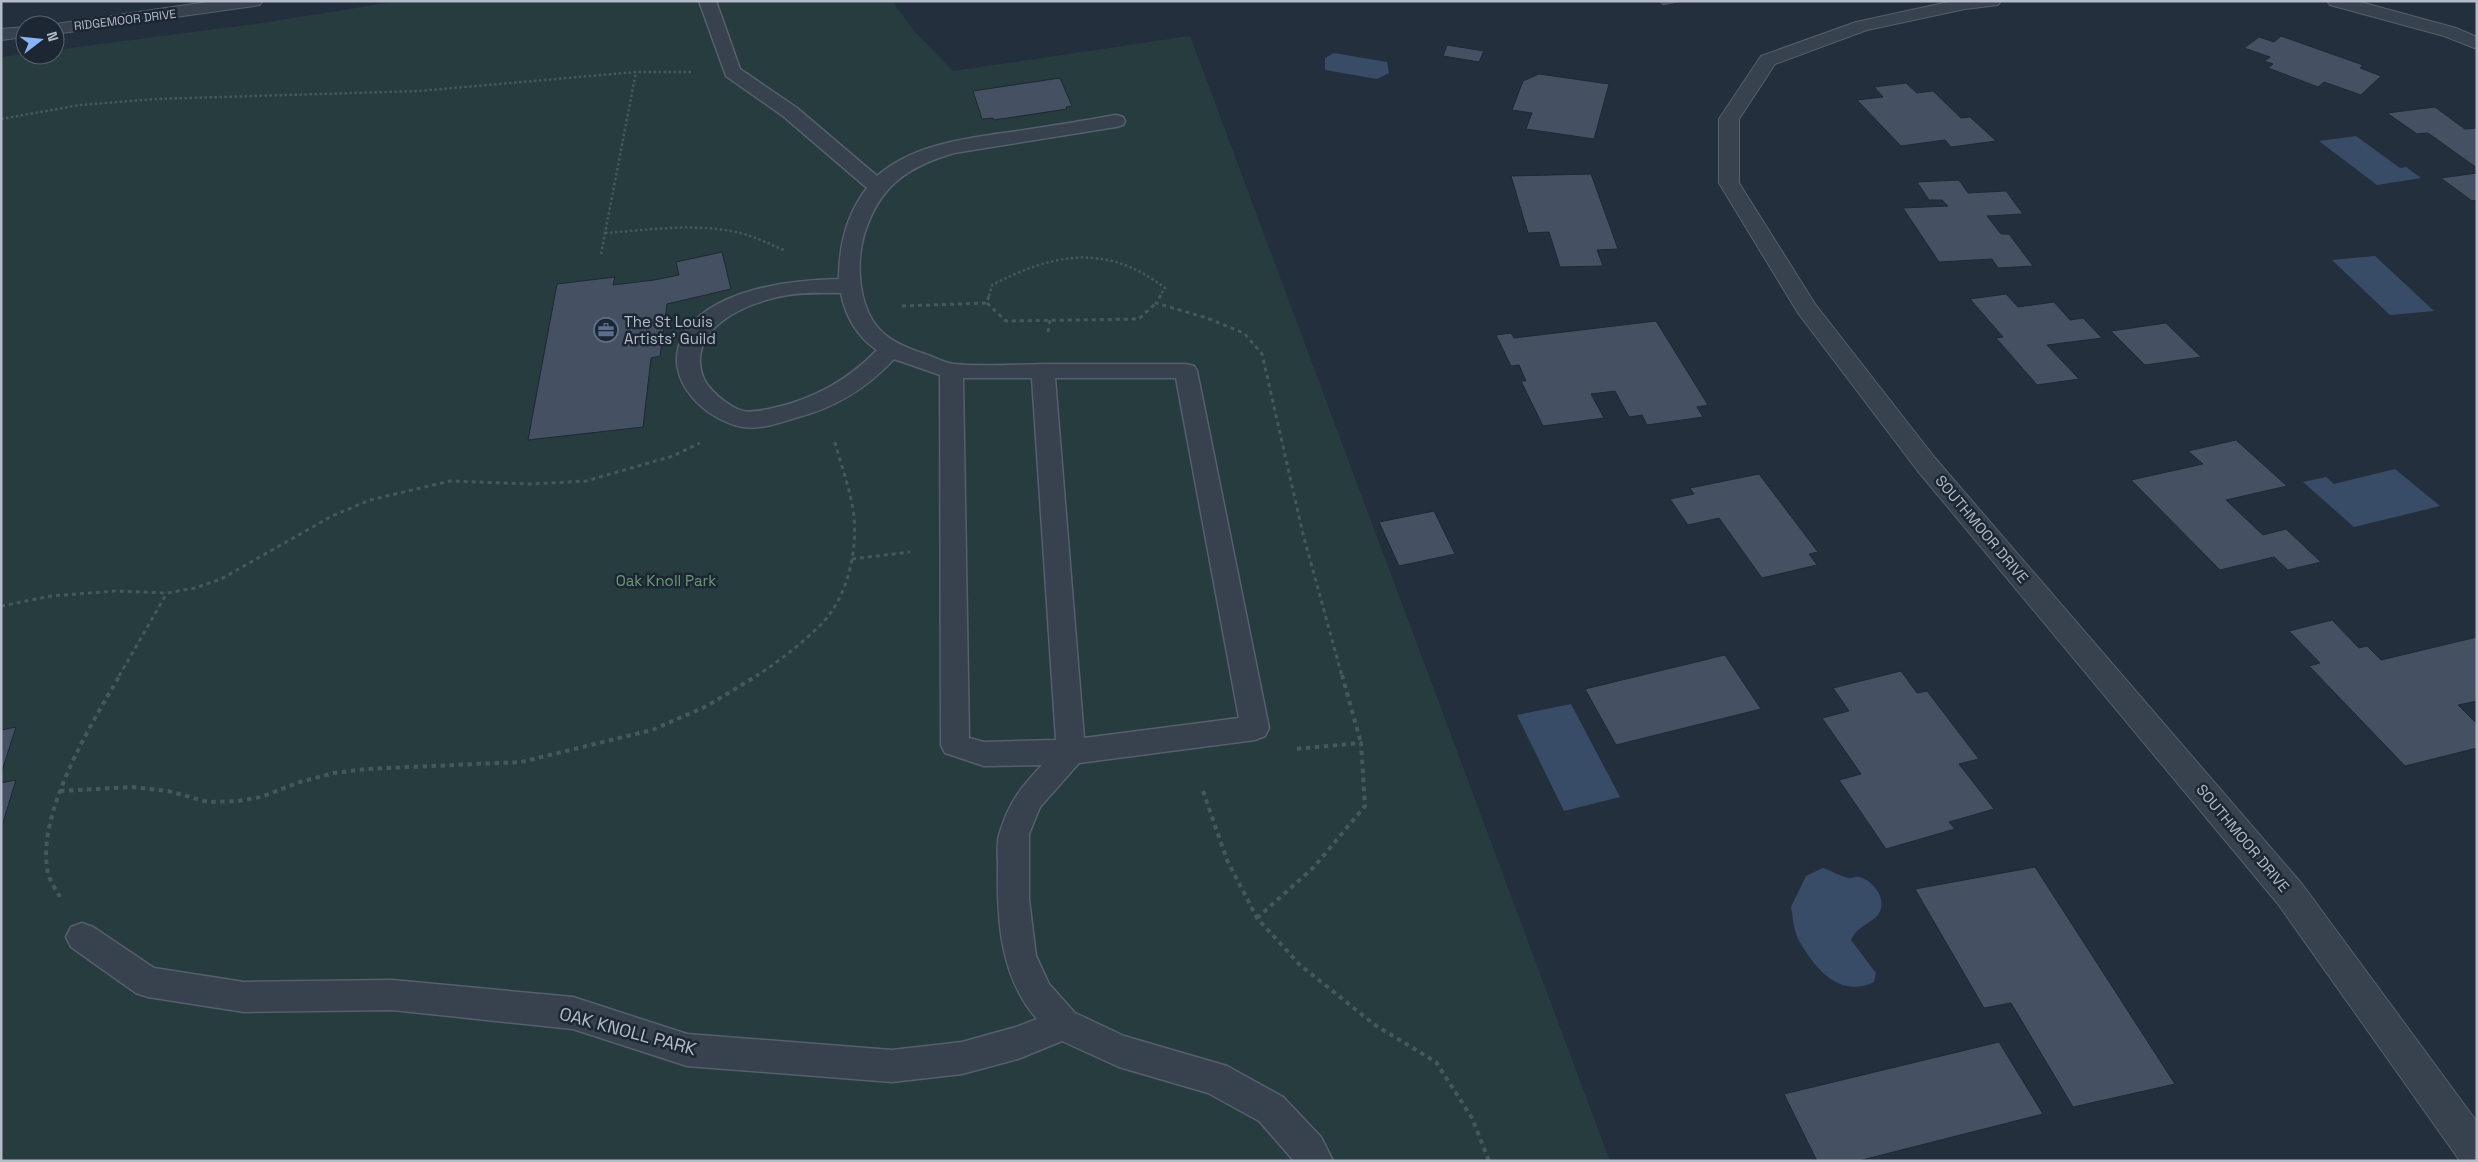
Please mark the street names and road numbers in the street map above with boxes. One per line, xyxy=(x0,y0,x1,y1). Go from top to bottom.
street label: RIDGEMOOR DRIVE xyxy=(73,6,177,34)
street label: SOUTHMOOR DRIVE xyxy=(1931,471,2033,587)
street label: SOUTHMOOR DRIVE xyxy=(2192,780,2294,896)
street label: OAK KNOLL PARK xyxy=(557,1002,699,1060)

